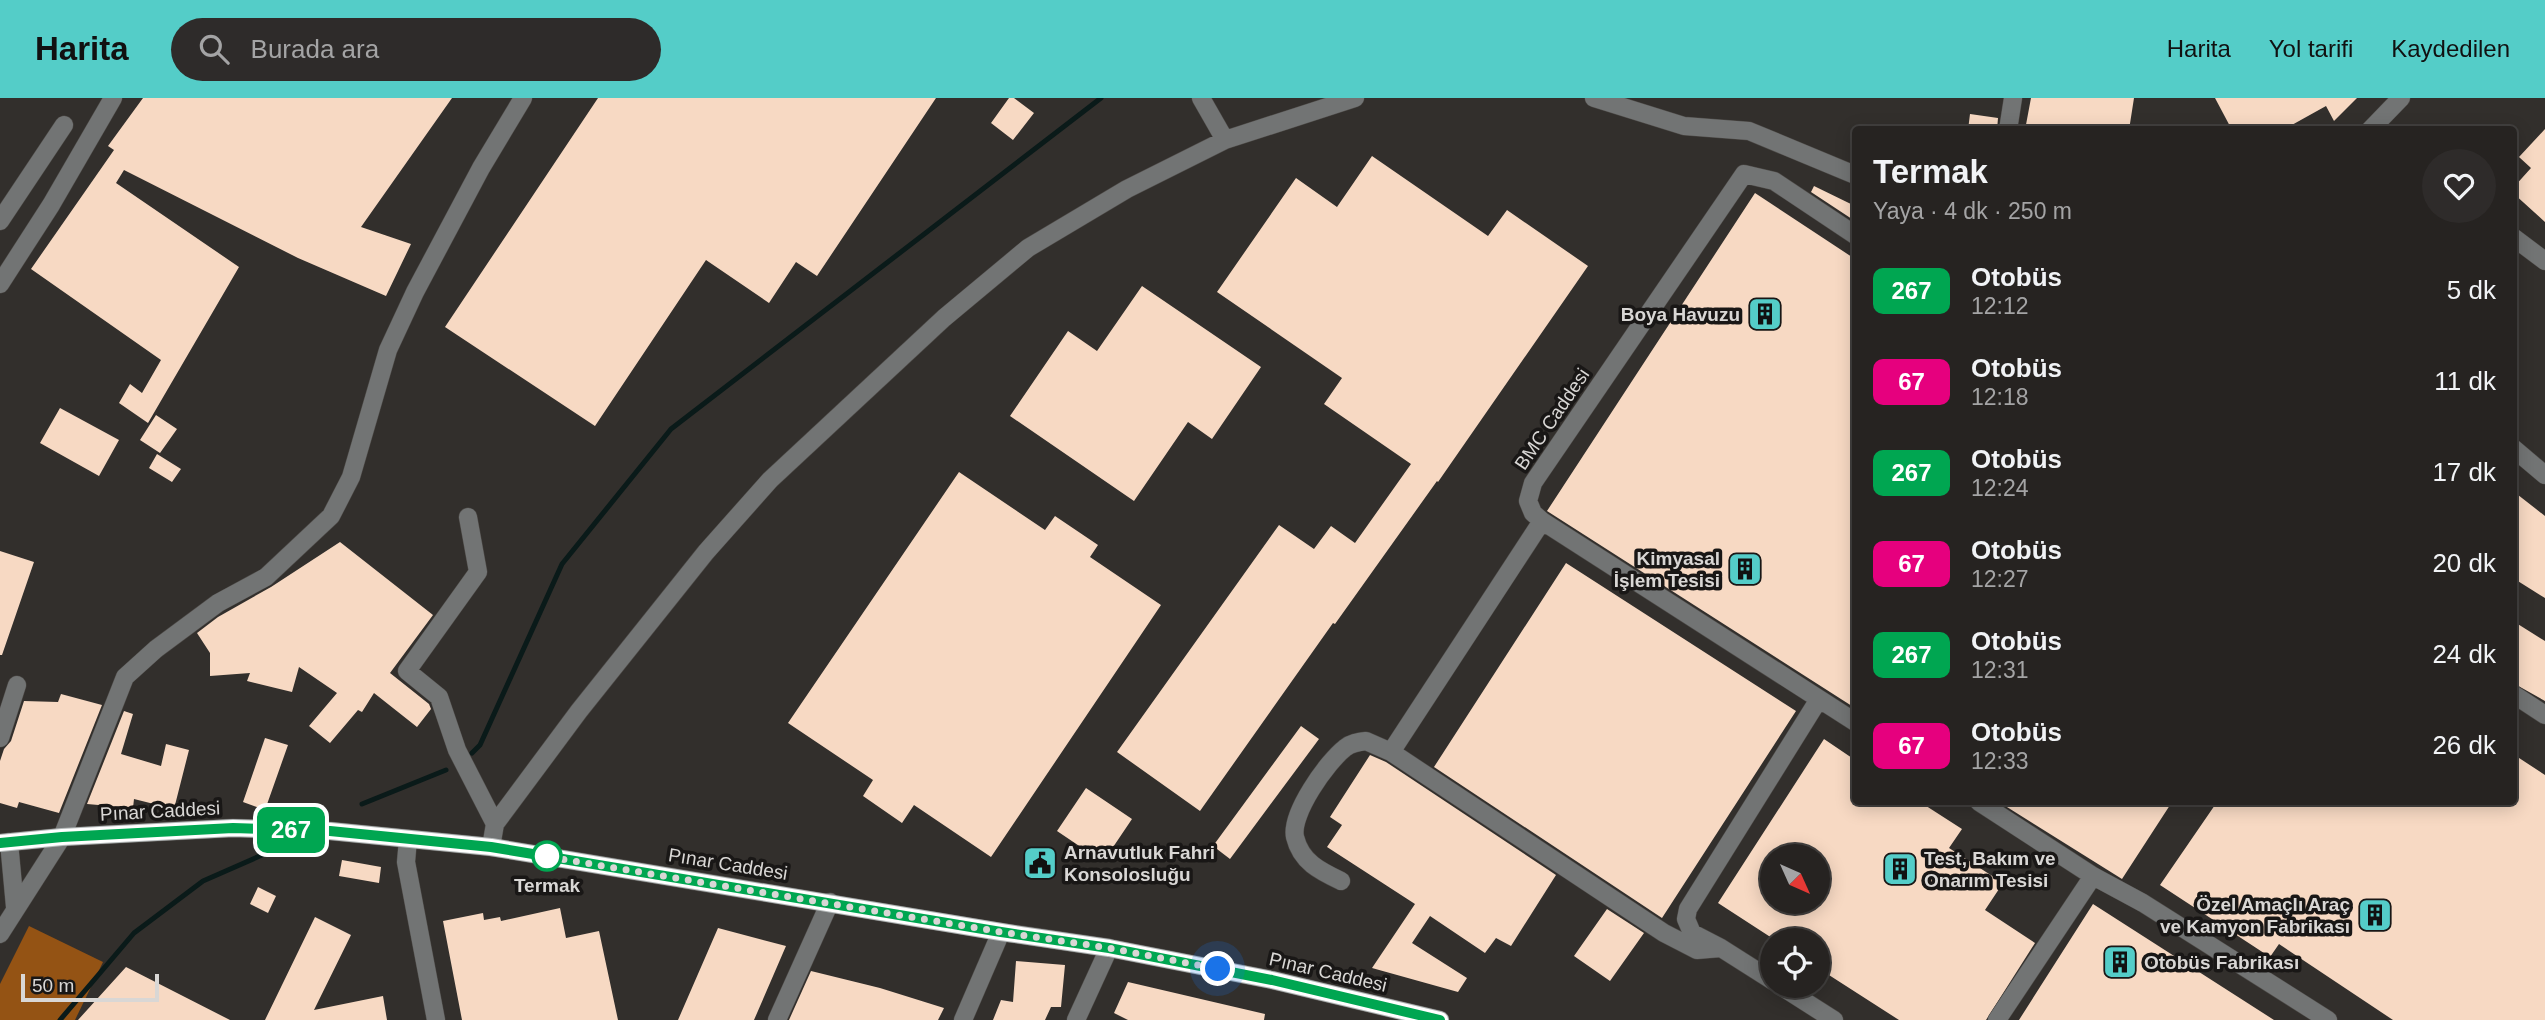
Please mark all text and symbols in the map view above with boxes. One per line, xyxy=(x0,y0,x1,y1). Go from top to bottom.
search box xyxy=(171,18,661,81)
text: Harita xyxy=(35,30,129,67)
icon: search xyxy=(195,30,233,68)
text: Burada ara xyxy=(251,34,379,64)
text: Harita xyxy=(2167,35,2231,62)
text: Yol tarifi xyxy=(2269,35,2353,62)
text: Kaydedilen xyxy=(2391,35,2510,62)
button: heart xyxy=(2422,149,2496,223)
text: Termak xyxy=(1873,153,1988,190)
text: Yaya · 4 dk · 250 m xyxy=(1873,198,2072,224)
text: Otobüs xyxy=(1971,262,2062,292)
text: 5 dk xyxy=(2447,275,2496,305)
text: 267 xyxy=(1891,277,1932,304)
text: 12:12 xyxy=(1971,293,2029,319)
building icon: Boya Havuzu xyxy=(1746,295,1784,333)
place label: Boya Havuzu xyxy=(1621,304,1740,325)
text: Otobüs xyxy=(1971,353,2062,383)
street label: BMC Caddesi xyxy=(1511,365,1593,473)
text: 11 dk xyxy=(2434,366,2496,396)
text: 67 xyxy=(1898,368,1925,395)
text: 12:18 xyxy=(1971,384,2029,410)
text: Otobüs xyxy=(1971,444,2062,474)
text: 17 dk xyxy=(2432,457,2496,487)
text: 267 xyxy=(1891,459,1932,486)
text: 12:24 xyxy=(1971,475,2029,501)
text: Otobüs xyxy=(1971,535,2062,565)
place label: Kimyasal İşlem Tesisi xyxy=(1614,548,1720,591)
text: 20 dk xyxy=(2432,548,2496,578)
building icon: Kimyasal İşlem Tesisi xyxy=(1726,550,1764,588)
text: 67 xyxy=(1898,550,1925,577)
text: 12:27 xyxy=(1971,566,2029,592)
text: Otobüs xyxy=(1971,626,2062,656)
text: 24 dk xyxy=(2432,639,2496,669)
text: 267 xyxy=(1891,641,1932,668)
text: 12:31 xyxy=(1971,657,2029,683)
text: Otobüs xyxy=(1971,717,2062,747)
text: 26 dk xyxy=(2432,730,2496,760)
text: 67 xyxy=(1898,732,1925,759)
text: 12:33 xyxy=(1971,748,2029,774)
street label: Pınar Caddesi xyxy=(99,797,221,825)
line badge: 267 xyxy=(251,807,331,853)
text: 267 xyxy=(271,816,311,843)
marker: Termak xyxy=(532,841,562,871)
place label: Arnavutluk Fahri Konsolosluğu xyxy=(1064,842,1215,885)
street label: Pınar Caddesi xyxy=(667,844,789,884)
public building icon: Arnavutluk Fahri Konsolosluğu xyxy=(1021,844,1059,882)
north arrow xyxy=(1760,844,1830,914)
map controls xyxy=(1760,844,1830,998)
place label: Test, Bakım ve Onarım Tesisi xyxy=(1924,848,2056,891)
building icon: Test, Bakım ve Onarım Tesisi xyxy=(1881,850,1919,888)
place label: Termak xyxy=(514,875,581,896)
place label: Özel Amaçlı Araç ve Kamyon Fabrikası xyxy=(2160,894,2350,937)
building icon: Özel Amaçlı Araç ve Kamyon Fabrikası xyxy=(2356,896,2394,934)
button: locate xyxy=(1760,928,1830,998)
building icon: Otobüs Fabrikası xyxy=(2101,943,2139,981)
street label: Pınar Caddesi xyxy=(1267,948,1389,996)
your location xyxy=(1200,951,1235,986)
place label: Otobüs Fabrikası xyxy=(2144,952,2299,973)
scale bar xyxy=(21,971,159,1003)
text: 50 m xyxy=(32,975,74,996)

